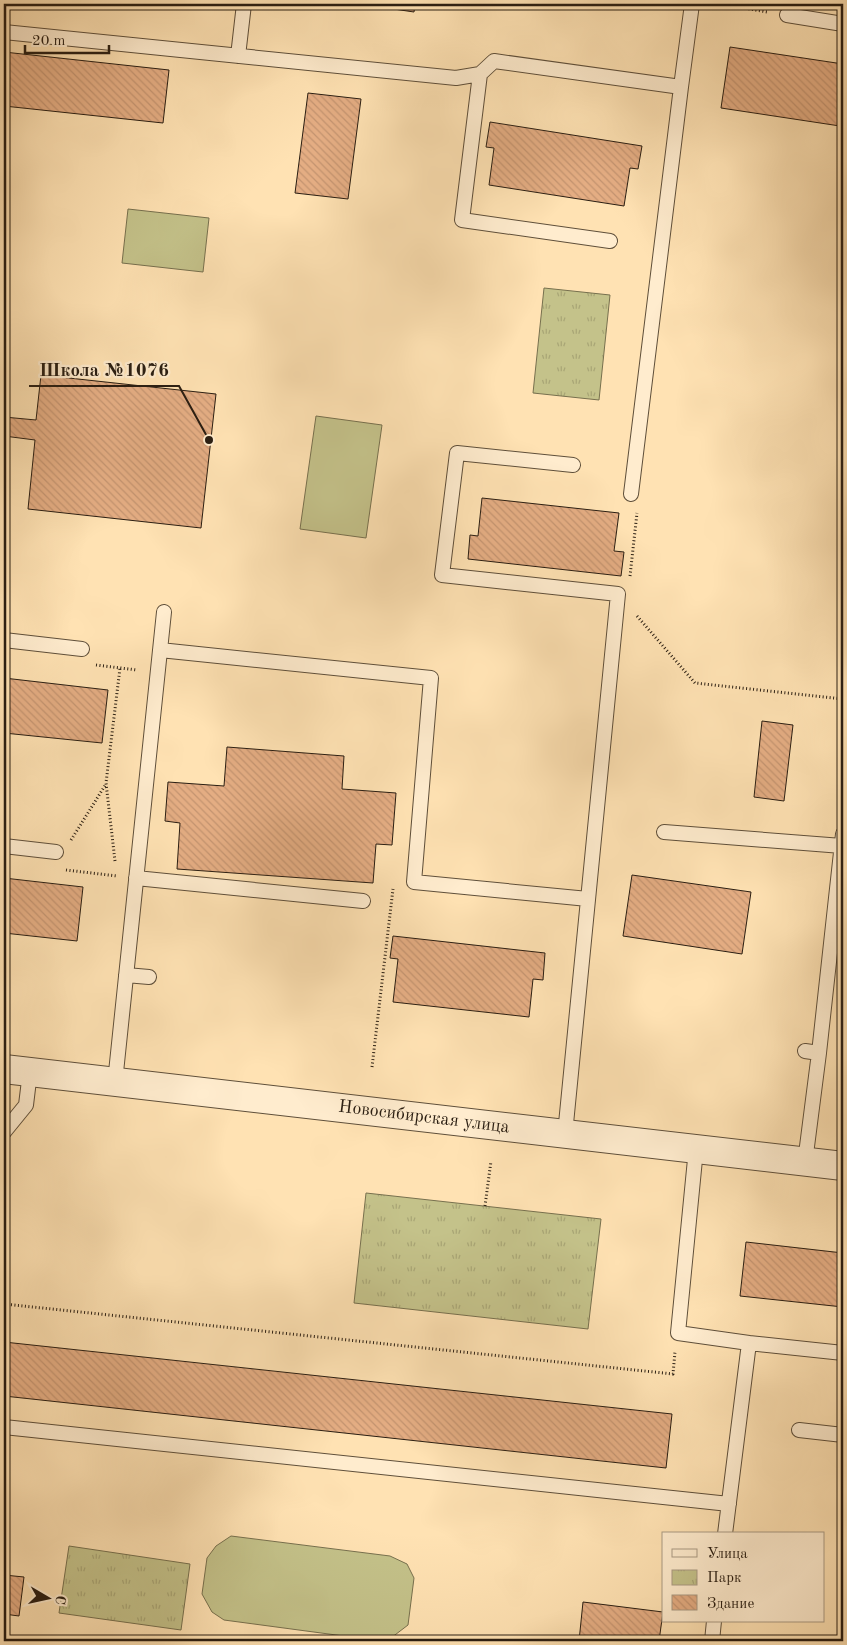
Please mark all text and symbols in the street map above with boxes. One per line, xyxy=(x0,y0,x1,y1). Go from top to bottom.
scale bar xyxy=(25,22,109,54)
text: 20 m xyxy=(32,34,66,49)
callout: Школа №1076 xyxy=(29,352,179,386)
text: Школа №1076 xyxy=(39,362,169,381)
street label: Новосибирская улица xyxy=(337,1098,511,1136)
legend xyxy=(662,1532,824,1622)
text: Улица xyxy=(707,1547,748,1562)
text: Парк xyxy=(707,1571,742,1586)
north arrow xyxy=(22,1572,72,1622)
text: С xyxy=(52,1594,67,1606)
text: Здание xyxy=(707,1597,754,1612)

